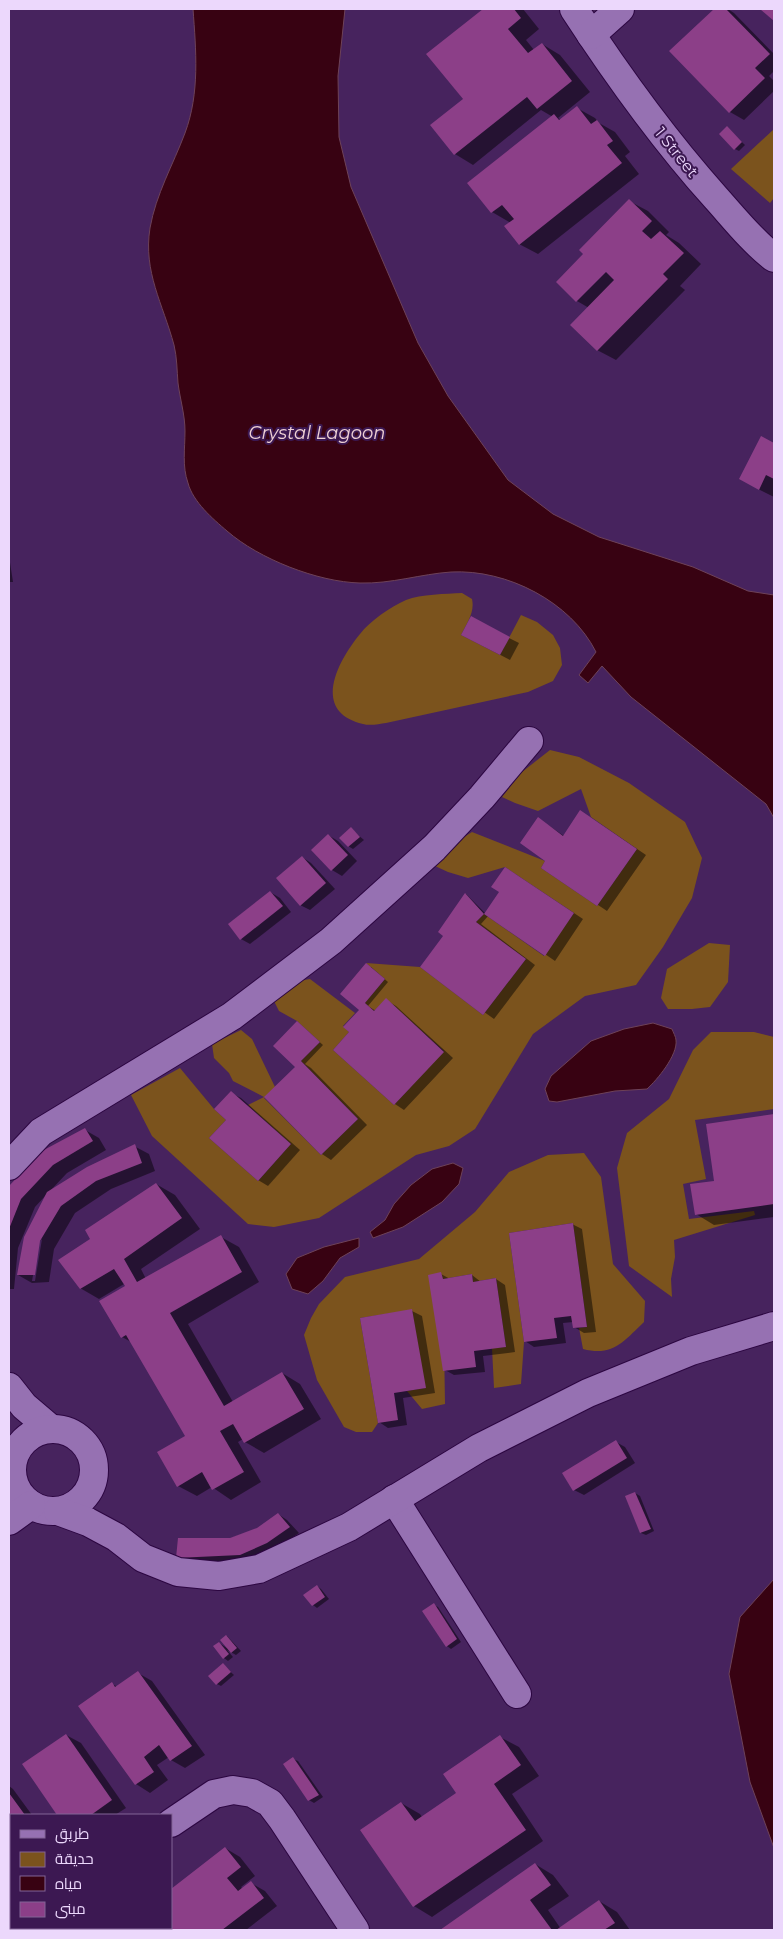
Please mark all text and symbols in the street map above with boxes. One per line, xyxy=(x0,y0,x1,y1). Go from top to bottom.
street label: 1 Street xyxy=(651,124,703,181)
water label: Crystal Lagoon xyxy=(249,422,385,444)
legend xyxy=(10,1814,172,1929)
text: طريق xyxy=(55,1824,89,1844)
text: حديقة xyxy=(55,1849,94,1868)
text: مياه xyxy=(55,1874,82,1893)
text: مبنى xyxy=(55,1899,86,1919)

